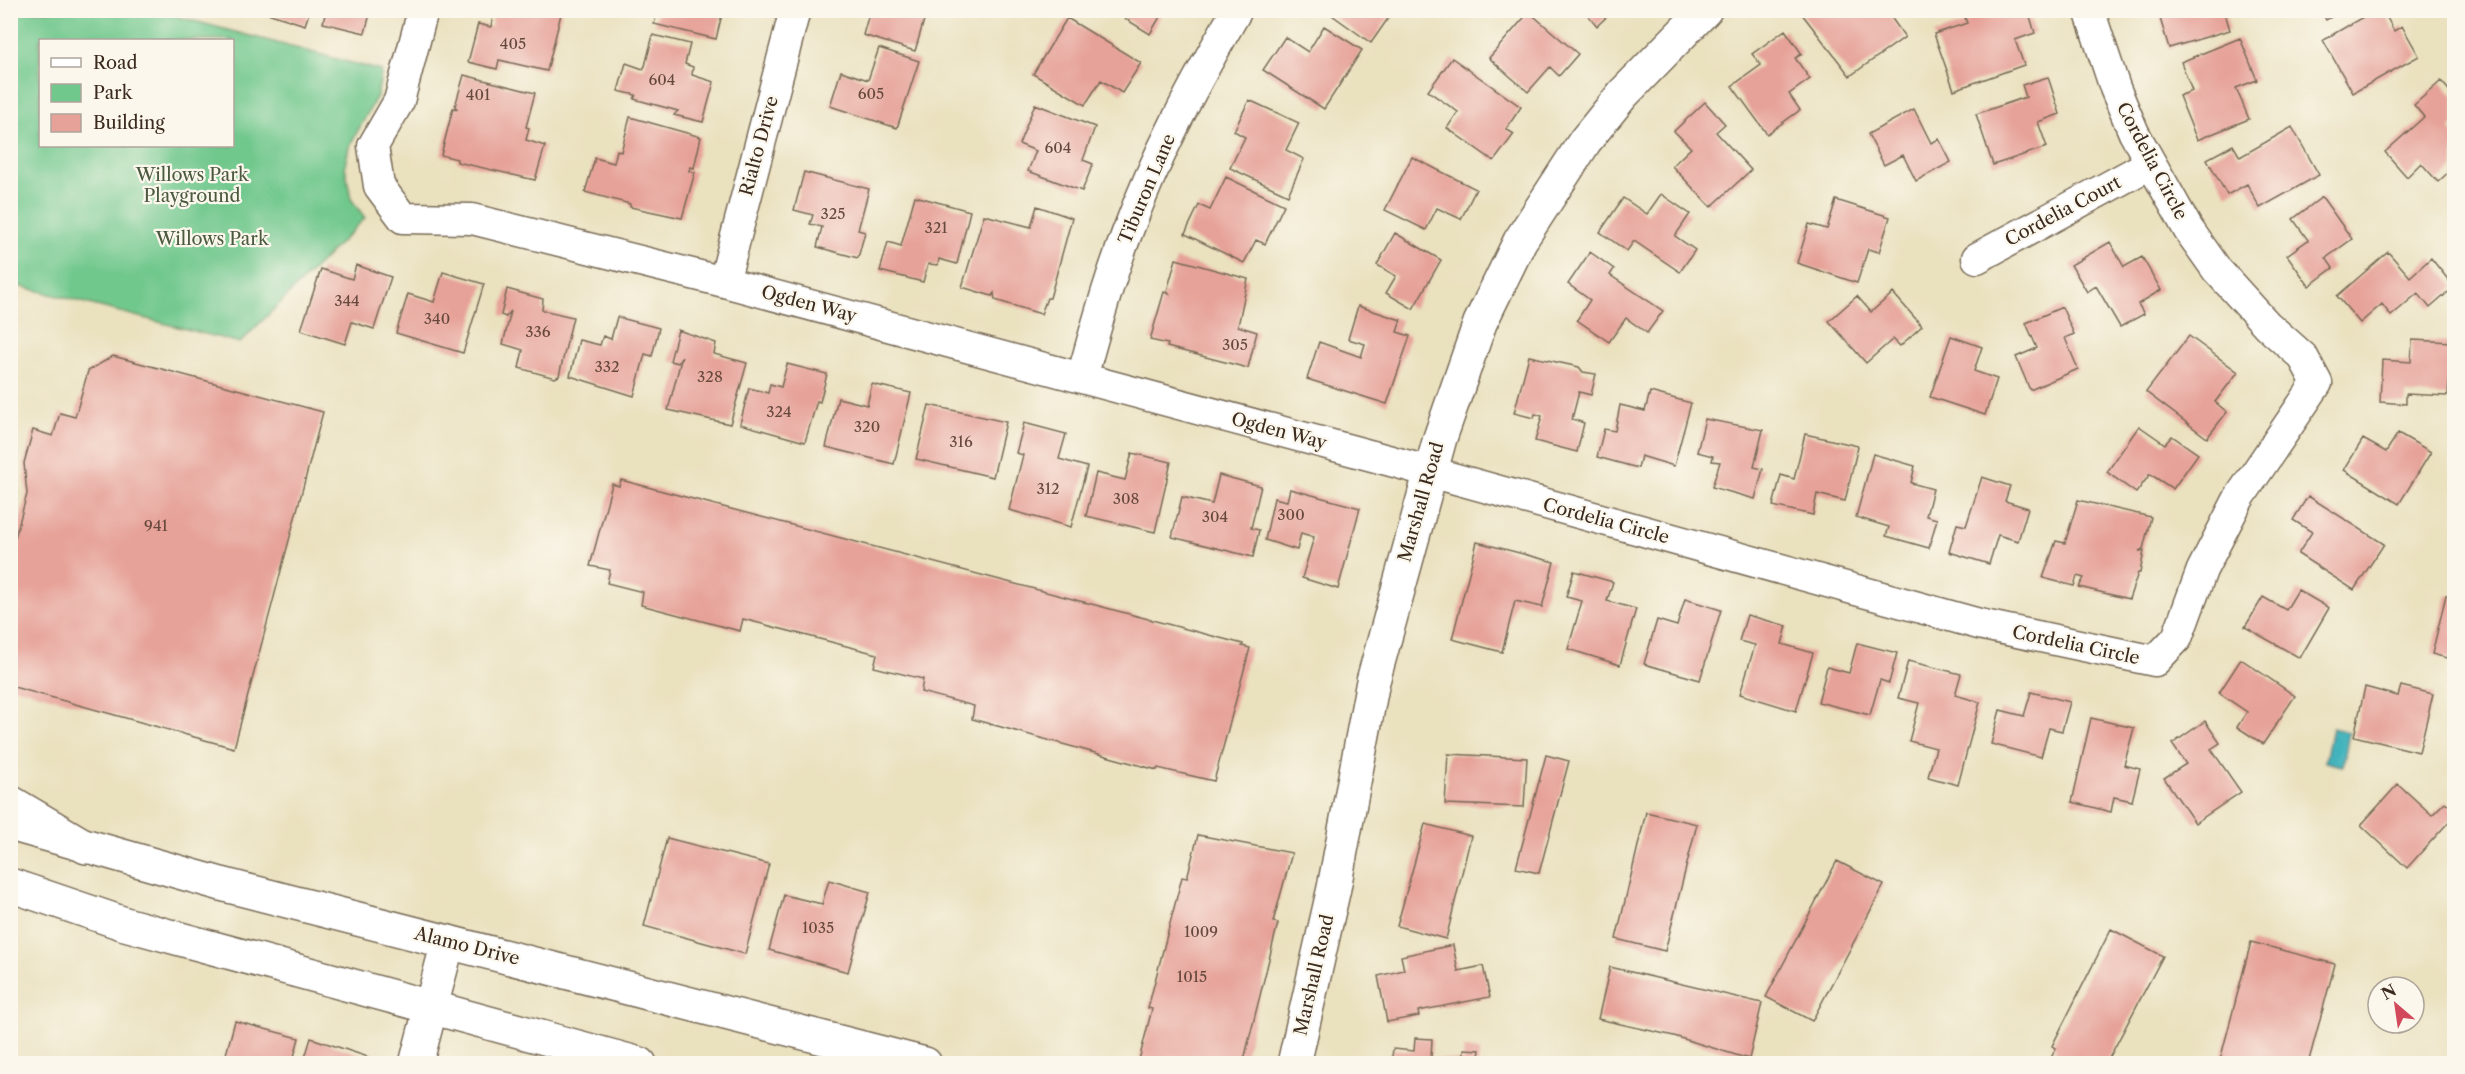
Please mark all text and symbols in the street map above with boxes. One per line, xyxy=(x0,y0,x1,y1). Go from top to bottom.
house number: 405 xyxy=(500,34,526,53)
legend xyxy=(39,39,234,147)
text: Road xyxy=(93,52,138,74)
house number: 604 xyxy=(649,70,675,89)
text: Park xyxy=(93,82,134,104)
house number: 605 xyxy=(858,84,884,103)
house number: 401 xyxy=(466,85,491,104)
street label: Rialto Drive xyxy=(735,94,783,198)
street label: Cordelia Circle xyxy=(2112,99,2192,223)
text: Building xyxy=(93,112,165,134)
street label: Tiburon Lane xyxy=(1114,131,1180,247)
house number: 604 xyxy=(1045,138,1071,157)
park label: Willows Park Playground xyxy=(135,164,250,207)
street label: Cordelia Court xyxy=(2001,171,2125,251)
house number: 325 xyxy=(820,204,846,223)
house number: 321 xyxy=(924,218,948,237)
park label: Willows Park xyxy=(155,228,270,250)
street label: Ogden Way xyxy=(759,281,860,328)
house number: 344 xyxy=(334,291,360,310)
house number: 340 xyxy=(424,309,450,328)
house number: 336 xyxy=(525,322,551,341)
house number: 305 xyxy=(1222,335,1248,354)
house number: 332 xyxy=(594,357,620,376)
house number: 328 xyxy=(697,367,723,386)
house number: 324 xyxy=(766,402,792,421)
street label: Ogden Way xyxy=(1229,408,1330,455)
house number: 320 xyxy=(854,417,880,436)
house number: 316 xyxy=(949,432,973,451)
street label: Marshall Road xyxy=(1393,439,1449,564)
house number: 312 xyxy=(1036,479,1060,498)
house number: 308 xyxy=(1113,489,1139,508)
street label: Cordelia Circle xyxy=(1540,494,1672,548)
house number: 300 xyxy=(1277,505,1305,524)
house number: 304 xyxy=(1202,507,1228,526)
house number: 941 xyxy=(144,516,169,535)
street label: Cordelia Circle xyxy=(2010,621,2142,669)
street label: Marshall Road xyxy=(1289,912,1339,1038)
house number: 1035 xyxy=(802,918,834,937)
street label: Alamo Drive xyxy=(411,922,522,970)
house number: 1009 xyxy=(1184,922,1218,941)
house number: 1015 xyxy=(1177,967,1207,986)
north arrow xyxy=(2366,975,2426,1035)
text: N xyxy=(2378,980,2400,1004)

